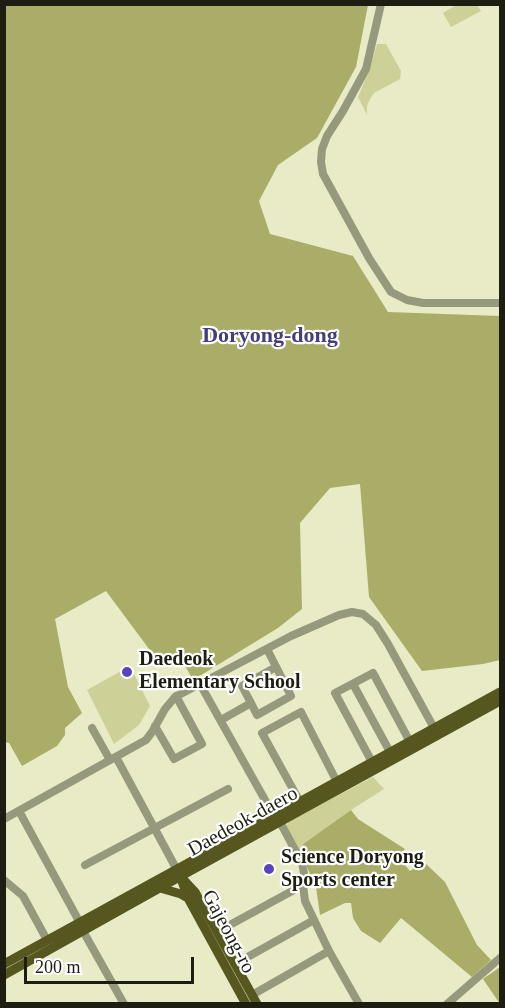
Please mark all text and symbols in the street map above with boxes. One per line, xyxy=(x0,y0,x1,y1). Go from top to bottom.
district label: Doryong-dong xyxy=(202,323,338,349)
place label: Daedeok Elementary School xyxy=(139,648,301,695)
marker: Daedeok Elementary School xyxy=(120,665,134,679)
street label: Daedeok-daero xyxy=(184,782,302,862)
place label: Science Doryong Sports center xyxy=(281,846,424,893)
marker: Science Doryong Sports center xyxy=(262,862,276,876)
street label: Gajeong-ro xyxy=(196,886,260,978)
scale bar xyxy=(27,945,196,983)
text: 200 m xyxy=(35,957,81,977)

